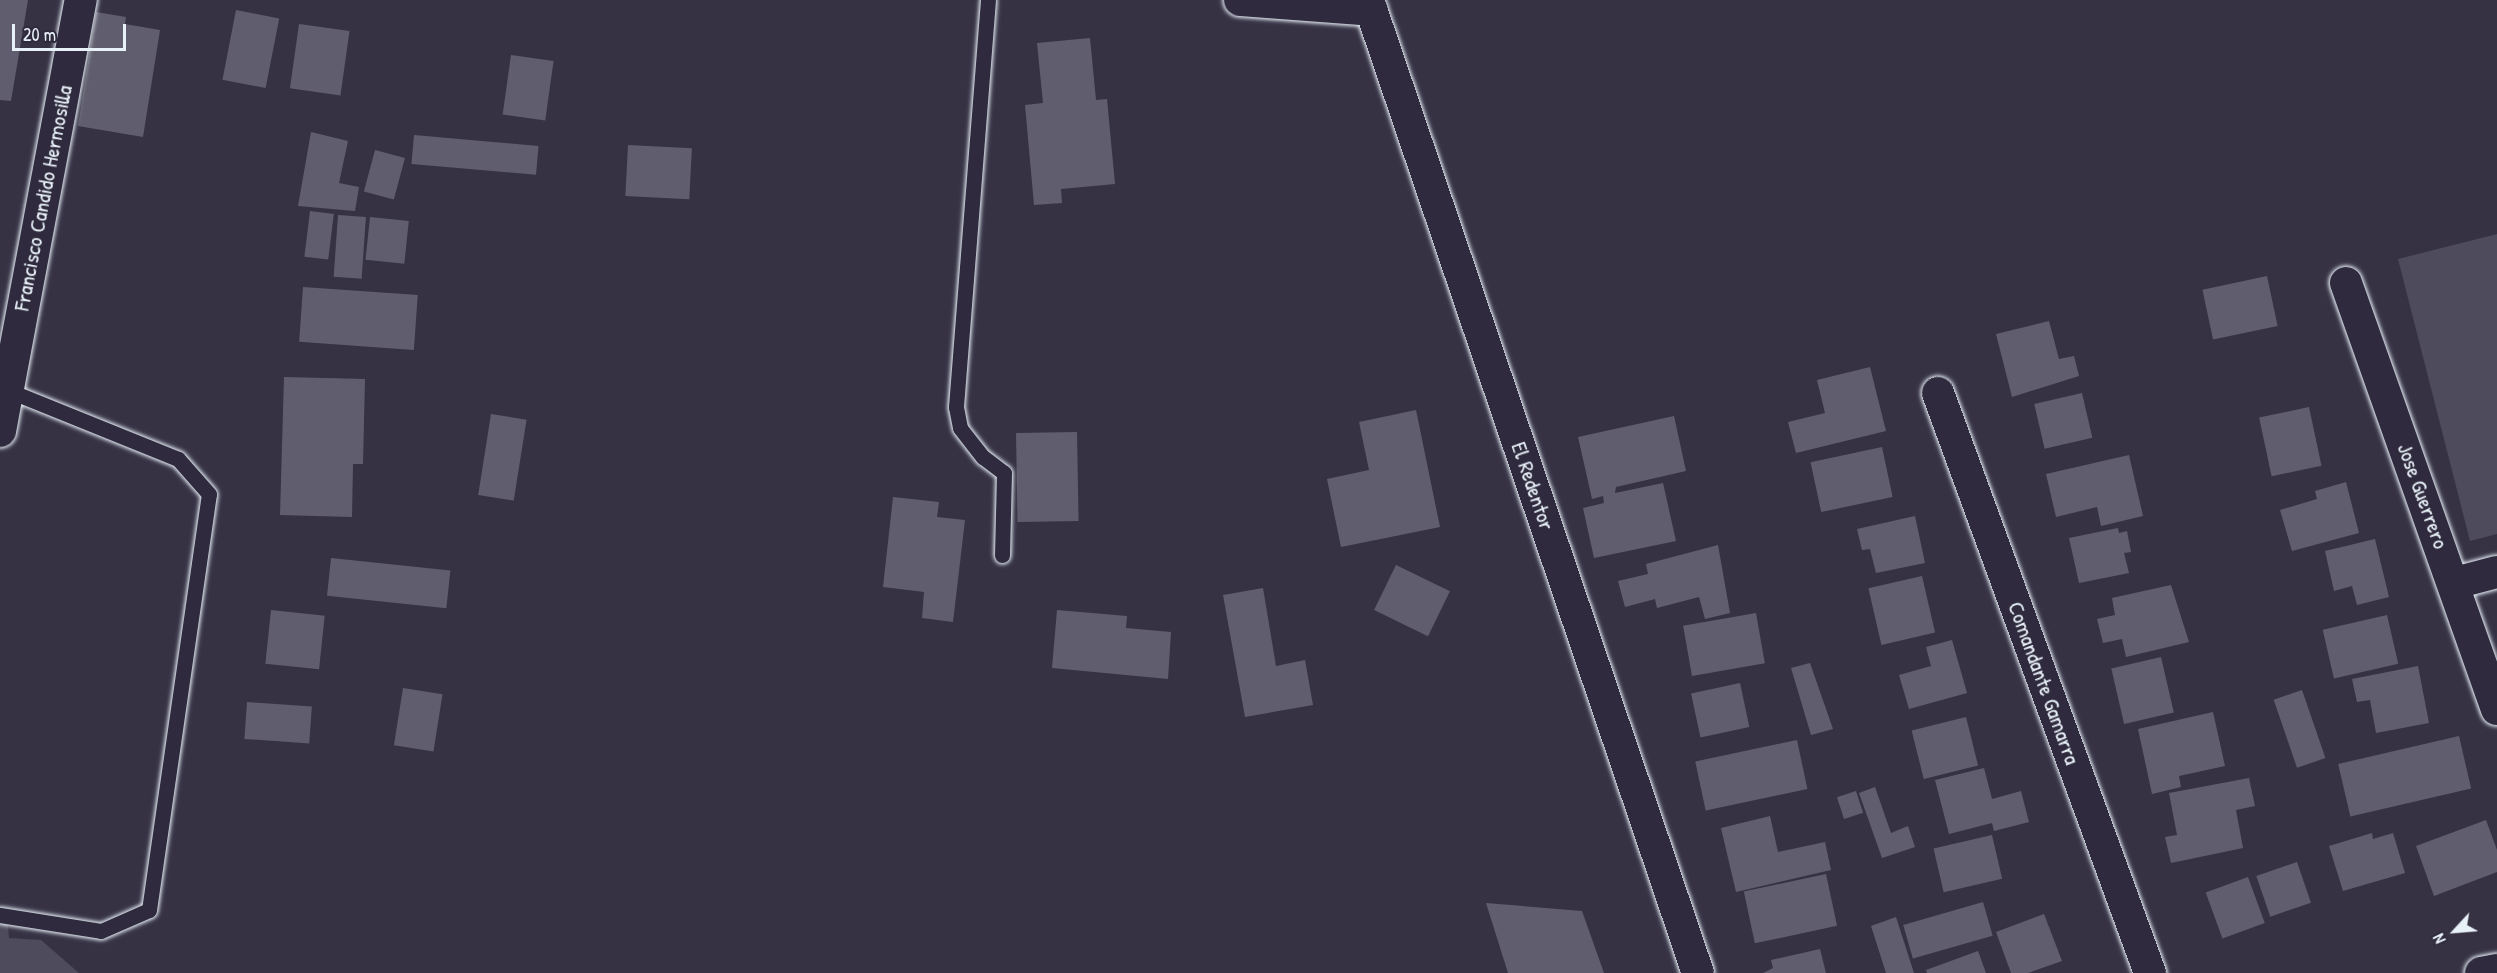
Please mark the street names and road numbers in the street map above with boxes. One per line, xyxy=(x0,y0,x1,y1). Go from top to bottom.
street label: Francisco Candido Hermosilla xyxy=(8,83,78,313)
street label: El Redentor xyxy=(1506,438,1560,534)
street label: Jose Guerrero xyxy=(2392,440,2454,552)
street label: Comandante Gamarra xyxy=(2002,598,2086,768)

